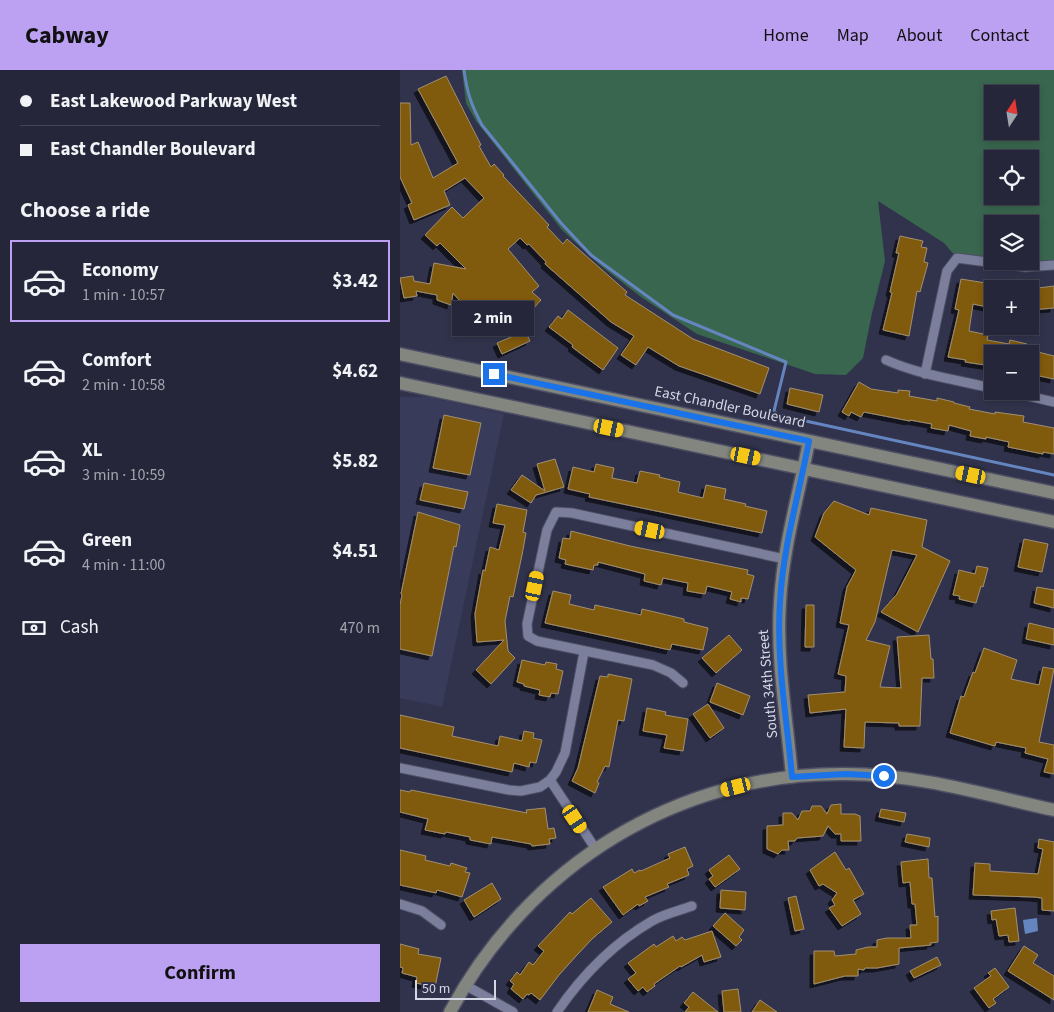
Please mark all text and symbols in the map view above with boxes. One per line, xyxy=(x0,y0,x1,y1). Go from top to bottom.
text: Cabway xyxy=(25,18,109,53)
text: Home xyxy=(763,23,809,48)
text: Map xyxy=(837,23,869,48)
text: About xyxy=(897,23,942,48)
text: Contact xyxy=(970,23,1029,48)
north arrow xyxy=(984,85,1039,140)
map controls xyxy=(984,85,1039,400)
text: East Lakewood Parkway West xyxy=(50,88,297,115)
text: East Chandler Boulevard xyxy=(50,136,256,163)
button: locate xyxy=(984,150,1039,205)
text: Choose a ride xyxy=(20,194,150,226)
button: layers xyxy=(984,215,1039,270)
text: Economy xyxy=(82,257,159,284)
icon: car xyxy=(22,259,67,304)
text: $3.42 xyxy=(332,268,378,295)
button: + xyxy=(984,280,1039,335)
text: 1 min · 10:57 xyxy=(82,284,165,306)
callout: 2 min xyxy=(453,302,535,336)
text: 2 min xyxy=(474,307,512,329)
button: − xyxy=(984,345,1039,400)
text: Comfort xyxy=(82,347,152,374)
icon: car xyxy=(22,349,67,394)
text: $4.62 xyxy=(332,358,378,385)
route end xyxy=(483,363,505,385)
text: 2 min · 10:58 xyxy=(82,374,165,396)
street label: East Chandler Boulevard xyxy=(653,381,807,433)
car xyxy=(592,418,625,438)
text: XL xyxy=(82,437,103,464)
icon: car xyxy=(22,439,67,484)
car xyxy=(729,446,762,466)
text: $5.82 xyxy=(332,448,378,475)
text: 3 min · 10:59 xyxy=(82,464,165,486)
car xyxy=(954,465,987,485)
car xyxy=(633,520,666,540)
text: Green xyxy=(82,527,132,554)
icon: car xyxy=(22,529,67,574)
text: $4.51 xyxy=(332,538,378,565)
text: 4 min · 11:00 xyxy=(82,554,165,576)
car xyxy=(524,570,545,602)
icon: cash xyxy=(20,614,48,642)
text: Cash xyxy=(60,614,99,641)
text: 470 m xyxy=(340,617,380,639)
street label: South 34th Street xyxy=(753,629,783,739)
route start xyxy=(873,765,895,787)
car xyxy=(719,776,752,798)
car xyxy=(560,802,589,836)
button: Confirm xyxy=(20,944,380,1002)
scale bar xyxy=(415,977,496,1000)
text: 50 m xyxy=(422,979,450,999)

